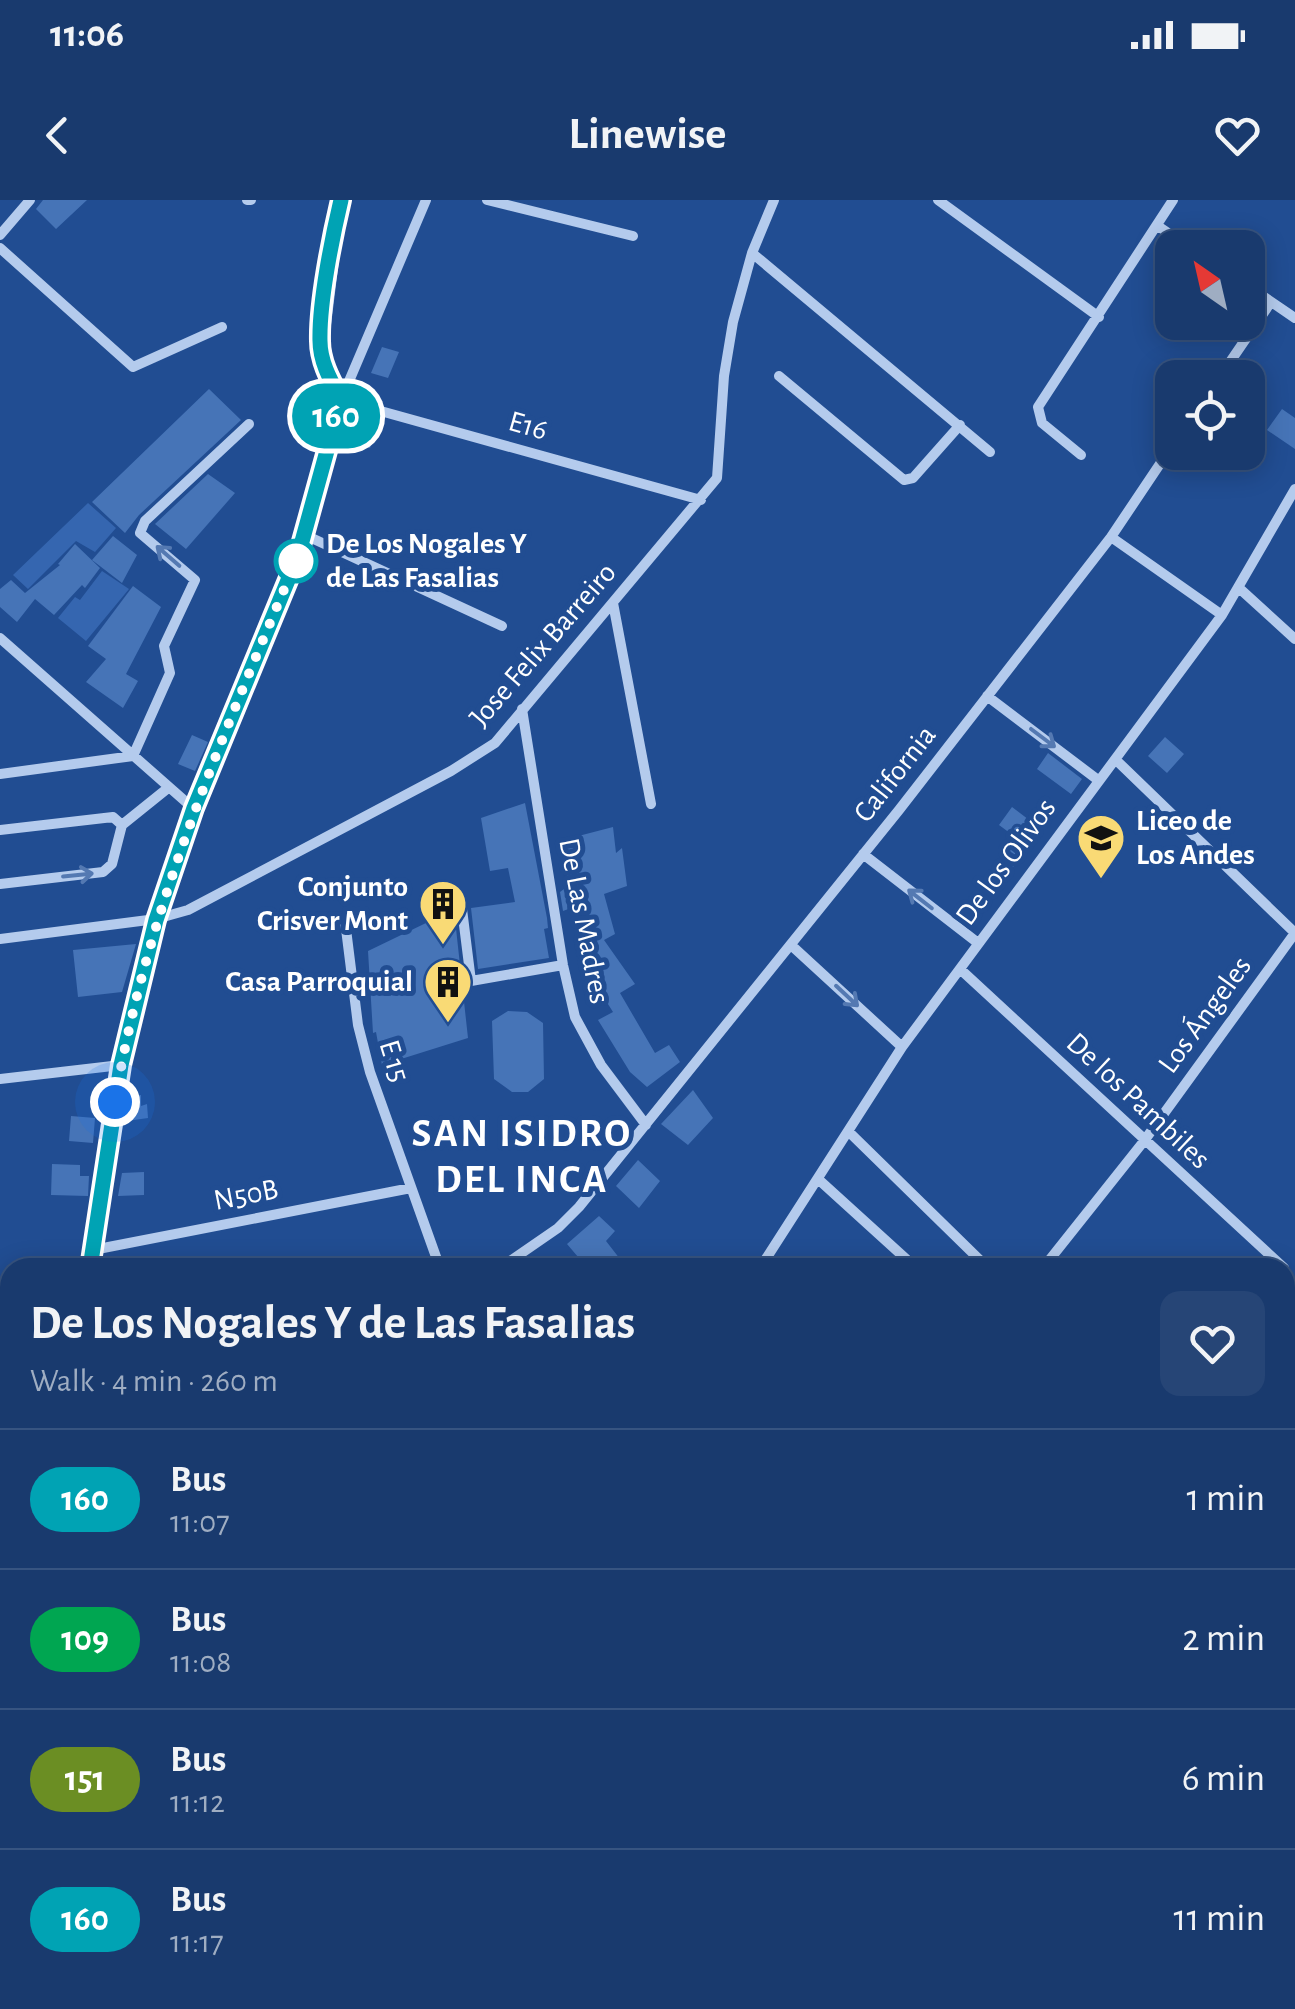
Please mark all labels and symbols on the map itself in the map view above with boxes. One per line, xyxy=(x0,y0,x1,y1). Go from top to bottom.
north arrow xyxy=(1155,230,1265,340)
line badge: 160 xyxy=(278,384,394,448)
street label: E16 xyxy=(505,406,551,446)
place label: De Los Nogales Y de Las Fasalias xyxy=(326,529,527,593)
marker: De Los Nogales Y de Las Fasalias xyxy=(275,540,317,582)
one-way arrow xyxy=(156,545,181,568)
street label: Jose Felix Barreiro xyxy=(464,557,622,733)
street label: California xyxy=(848,720,942,828)
one-way arrow xyxy=(1029,728,1056,749)
street label: De los Olivos xyxy=(950,793,1062,931)
place label: Liceo de Los Andes xyxy=(1136,806,1255,870)
school or university icon: Liceo de Los Andes xyxy=(1075,812,1127,880)
street label: De Las Madres xyxy=(553,836,615,1006)
one-way arrow xyxy=(61,865,93,884)
place label: Conjunto Crisver Mont xyxy=(257,872,408,936)
building icon: Conjunto Crisver Mont xyxy=(417,878,469,946)
one-way arrow xyxy=(907,888,934,909)
street label: Los Ángeles xyxy=(1151,950,1257,1079)
building icon: Casa Parroquial xyxy=(422,956,474,1024)
place label: Casa Parroquial xyxy=(225,967,413,997)
one-way arrow xyxy=(834,984,858,1008)
street label: De los Pambiles xyxy=(1061,1027,1215,1175)
street label: E 15 xyxy=(373,1036,415,1086)
your location xyxy=(90,1077,140,1127)
district label: SAN ISIDRO DEL INCA xyxy=(411,1114,633,1200)
street label: N50B xyxy=(211,1174,281,1216)

